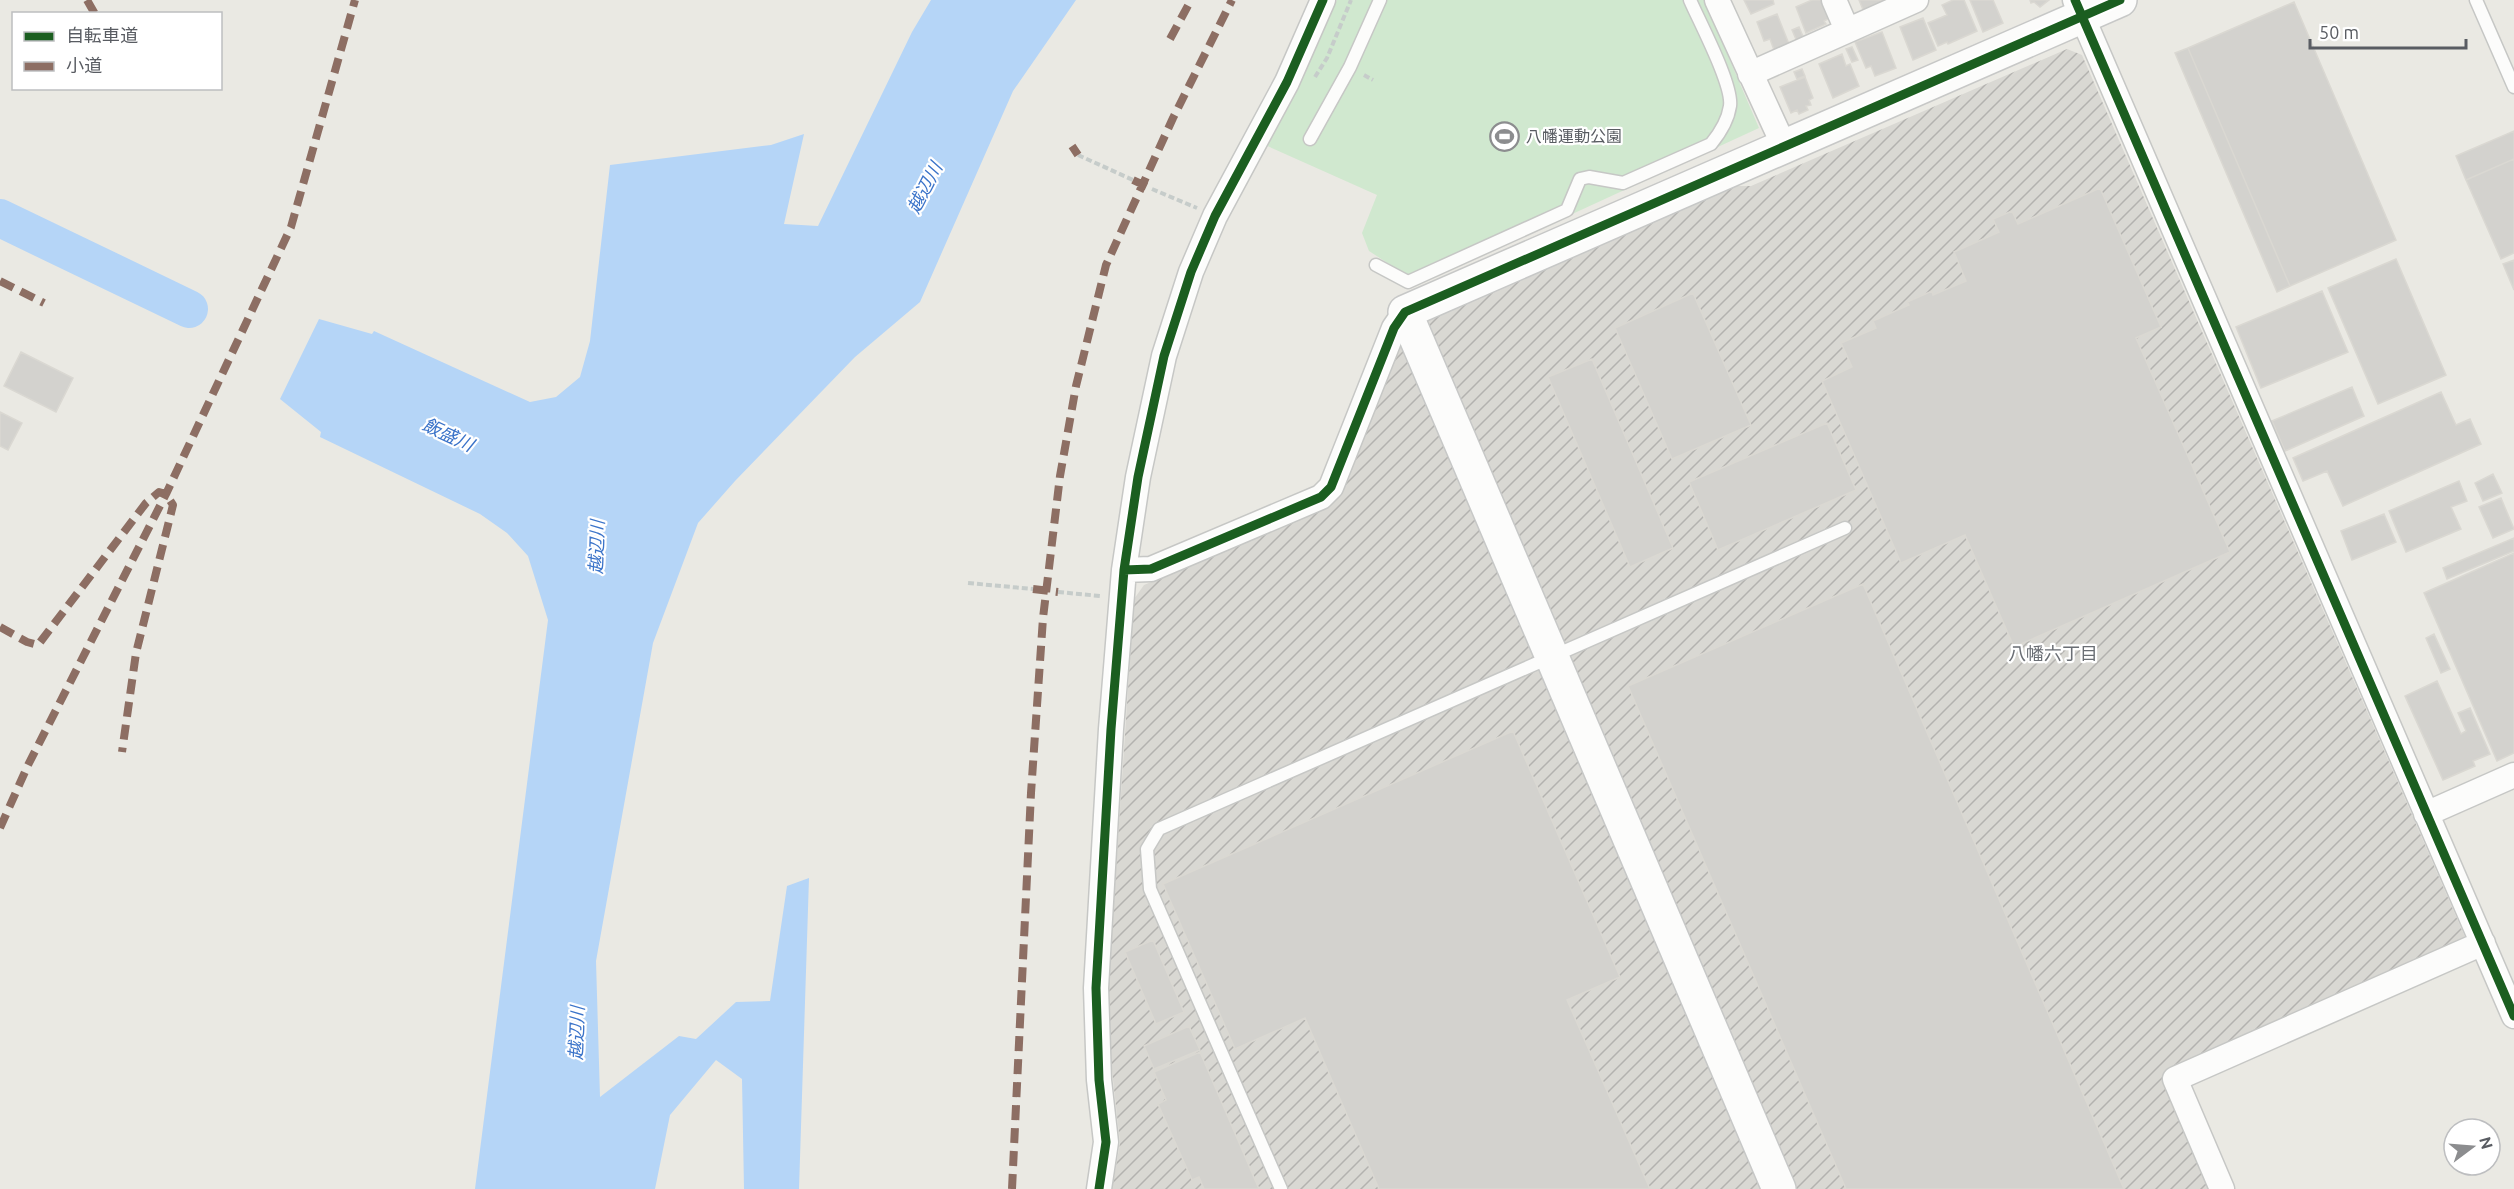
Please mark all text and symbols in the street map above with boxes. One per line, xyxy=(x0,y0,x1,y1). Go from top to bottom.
legend xyxy=(12,12,222,90)
scale bar xyxy=(2310,12,2466,50)
text: 50 m xyxy=(2319,22,2359,42)
text: 自転車道 xyxy=(66,25,138,45)
text: 小道 xyxy=(66,55,102,75)
sports icon: 八幡運動公園 xyxy=(1489,120,1521,152)
place label: 八幡運動公園 xyxy=(1526,127,1622,145)
water label: 越辺川 xyxy=(903,157,946,216)
water label: 飯盛川 xyxy=(420,414,479,455)
water label: 越辺川 xyxy=(585,518,607,574)
district label: 八幡六丁目 xyxy=(2008,643,2098,663)
water label: 越辺川 xyxy=(565,1004,587,1060)
north arrow xyxy=(2442,1117,2502,1177)
text: N xyxy=(2476,1135,2497,1151)

